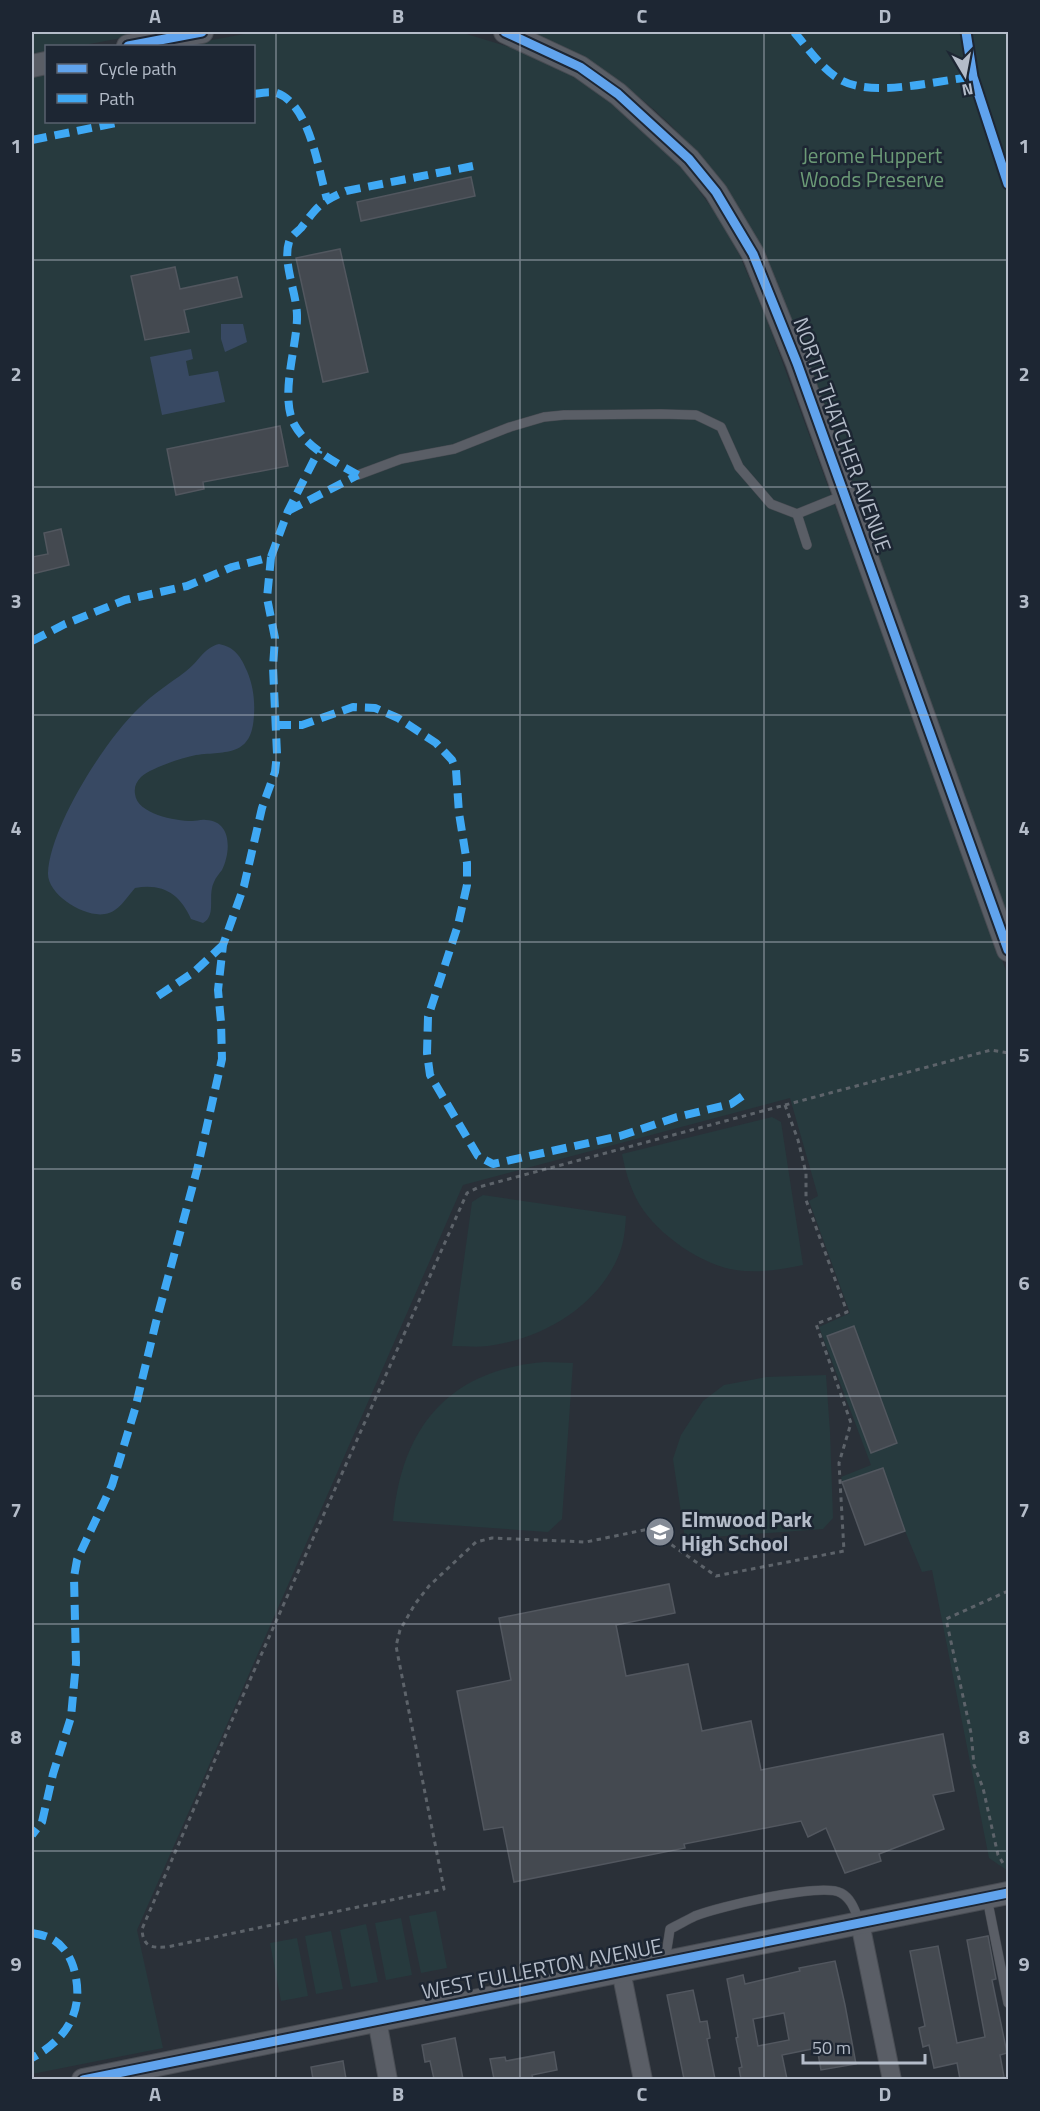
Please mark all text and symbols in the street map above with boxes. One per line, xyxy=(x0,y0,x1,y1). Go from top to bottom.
text: A xyxy=(149,0,161,31)
text: B xyxy=(392,0,404,31)
text: C xyxy=(637,0,648,31)
text: D xyxy=(879,0,891,31)
legend xyxy=(45,45,255,123)
north arrow xyxy=(935,45,995,105)
text: Cycle path xyxy=(99,55,177,82)
text: N xyxy=(960,77,975,103)
text: Path xyxy=(99,85,135,112)
text: 1 xyxy=(10,130,22,161)
text: 1 xyxy=(1018,130,1030,161)
park label: Jerome Huppert Woods Preserve xyxy=(800,139,944,195)
street label: NORTH THATCHER AVENUE xyxy=(785,313,900,557)
text: 2 xyxy=(10,358,22,389)
text: 2 xyxy=(1018,358,1030,389)
text: 3 xyxy=(10,585,22,616)
text: 3 xyxy=(1018,585,1030,616)
text: 4 xyxy=(10,812,22,843)
text: 4 xyxy=(1018,812,1030,843)
text: 5 xyxy=(10,1039,22,1070)
text: 5 xyxy=(1018,1039,1030,1070)
text: 6 xyxy=(10,1267,22,1298)
text: 6 xyxy=(1018,1267,1030,1298)
text: 7 xyxy=(10,1494,22,1525)
text: 7 xyxy=(1018,1494,1030,1525)
place label: Elmwood Park High School xyxy=(681,1503,812,1559)
school or university icon: Elmwood Park High School xyxy=(644,1516,676,1548)
text: 8 xyxy=(10,1721,22,1752)
text: 8 xyxy=(1018,1721,1030,1752)
street label: WEST FULLERTON AVENUE xyxy=(419,1929,665,2007)
text: 9 xyxy=(10,1948,22,1979)
text: 9 xyxy=(1018,1948,1030,1979)
scale bar xyxy=(803,2027,924,2065)
text: 50 m xyxy=(812,2034,851,2061)
text: A xyxy=(149,2078,161,2109)
text: B xyxy=(392,2078,404,2109)
text: C xyxy=(637,2078,648,2109)
text: D xyxy=(879,2078,891,2109)

